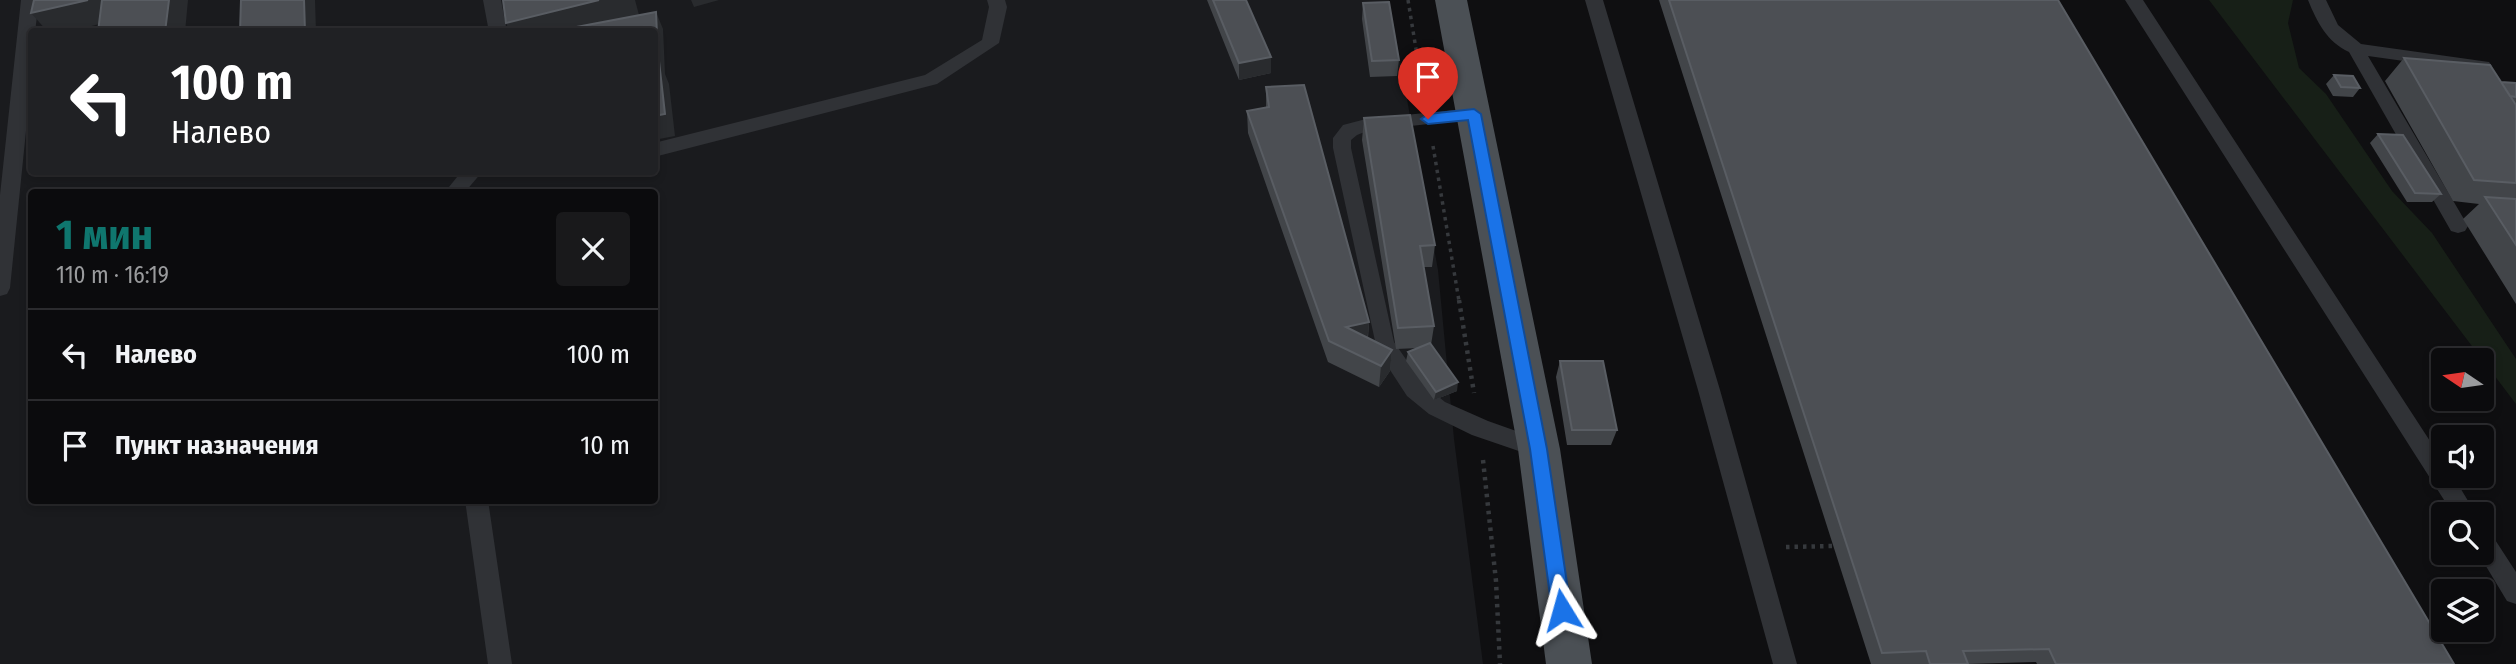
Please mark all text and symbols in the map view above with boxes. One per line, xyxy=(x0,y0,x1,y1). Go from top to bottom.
pin xyxy=(1398,47,1458,119)
text: 100 m xyxy=(171,53,293,112)
icon: left xyxy=(56,56,147,147)
icon: arrive xyxy=(1409,58,1447,96)
text: Налево xyxy=(171,113,271,151)
text: 1 мин xyxy=(56,210,153,260)
button: close xyxy=(556,212,630,286)
text: 110 m · 16:19 xyxy=(56,261,169,289)
icon: left xyxy=(56,336,94,374)
text: Налево xyxy=(115,339,197,370)
text: 100 m xyxy=(567,339,630,370)
north arrow xyxy=(2431,348,2494,411)
map controls xyxy=(2431,348,2494,642)
button: sound xyxy=(2431,425,2494,488)
icon: arrive xyxy=(56,427,94,465)
text: Пункт назначения xyxy=(115,430,319,461)
text: 10 m xyxy=(580,430,630,461)
button: search xyxy=(2431,502,2494,565)
position arrow xyxy=(1525,573,1599,647)
button: layers xyxy=(2431,579,2494,642)

